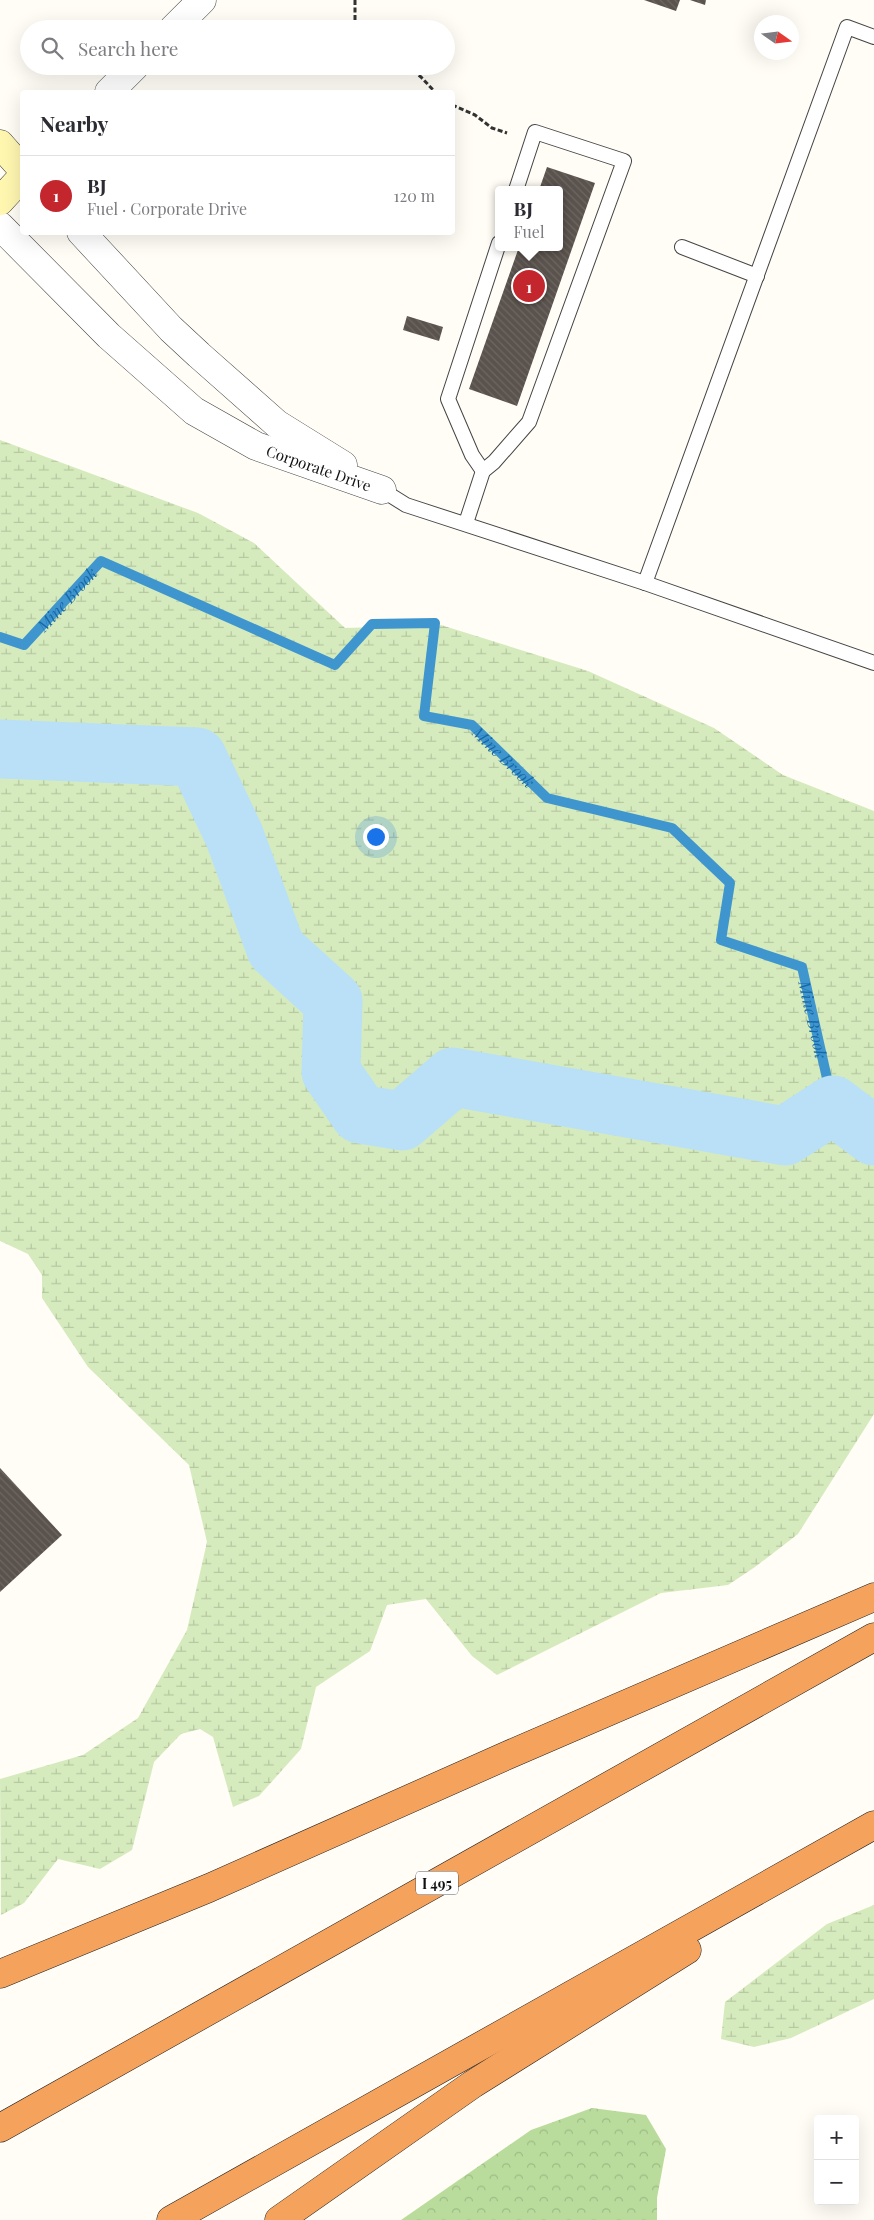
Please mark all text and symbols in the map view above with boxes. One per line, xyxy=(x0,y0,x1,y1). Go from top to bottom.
north arrow xyxy=(754,15,799,60)
search box xyxy=(20,20,455,75)
icon: search xyxy=(38,34,66,62)
text: Search here xyxy=(78,35,178,61)
text: Nearby xyxy=(40,109,109,137)
text: BJ xyxy=(87,172,107,198)
text: 1 xyxy=(53,185,59,206)
text: 120 m xyxy=(394,185,435,206)
popup xyxy=(495,186,563,251)
text: BJ xyxy=(513,195,533,221)
text: Fuel · Corporate Drive xyxy=(87,198,247,219)
text: Fuel xyxy=(513,221,545,242)
pin: 1 xyxy=(513,267,545,305)
street label: Corporate Drive xyxy=(264,440,374,495)
water label: Mine Brook xyxy=(31,562,101,636)
water label: Mine Brook xyxy=(468,720,540,792)
your location xyxy=(363,824,389,850)
water label: Mine Brook xyxy=(795,977,833,1060)
road number: I 495 xyxy=(416,1872,458,1895)
map controls xyxy=(814,2115,859,2205)
button: + xyxy=(814,2115,859,2160)
button: − xyxy=(814,2160,859,2205)

